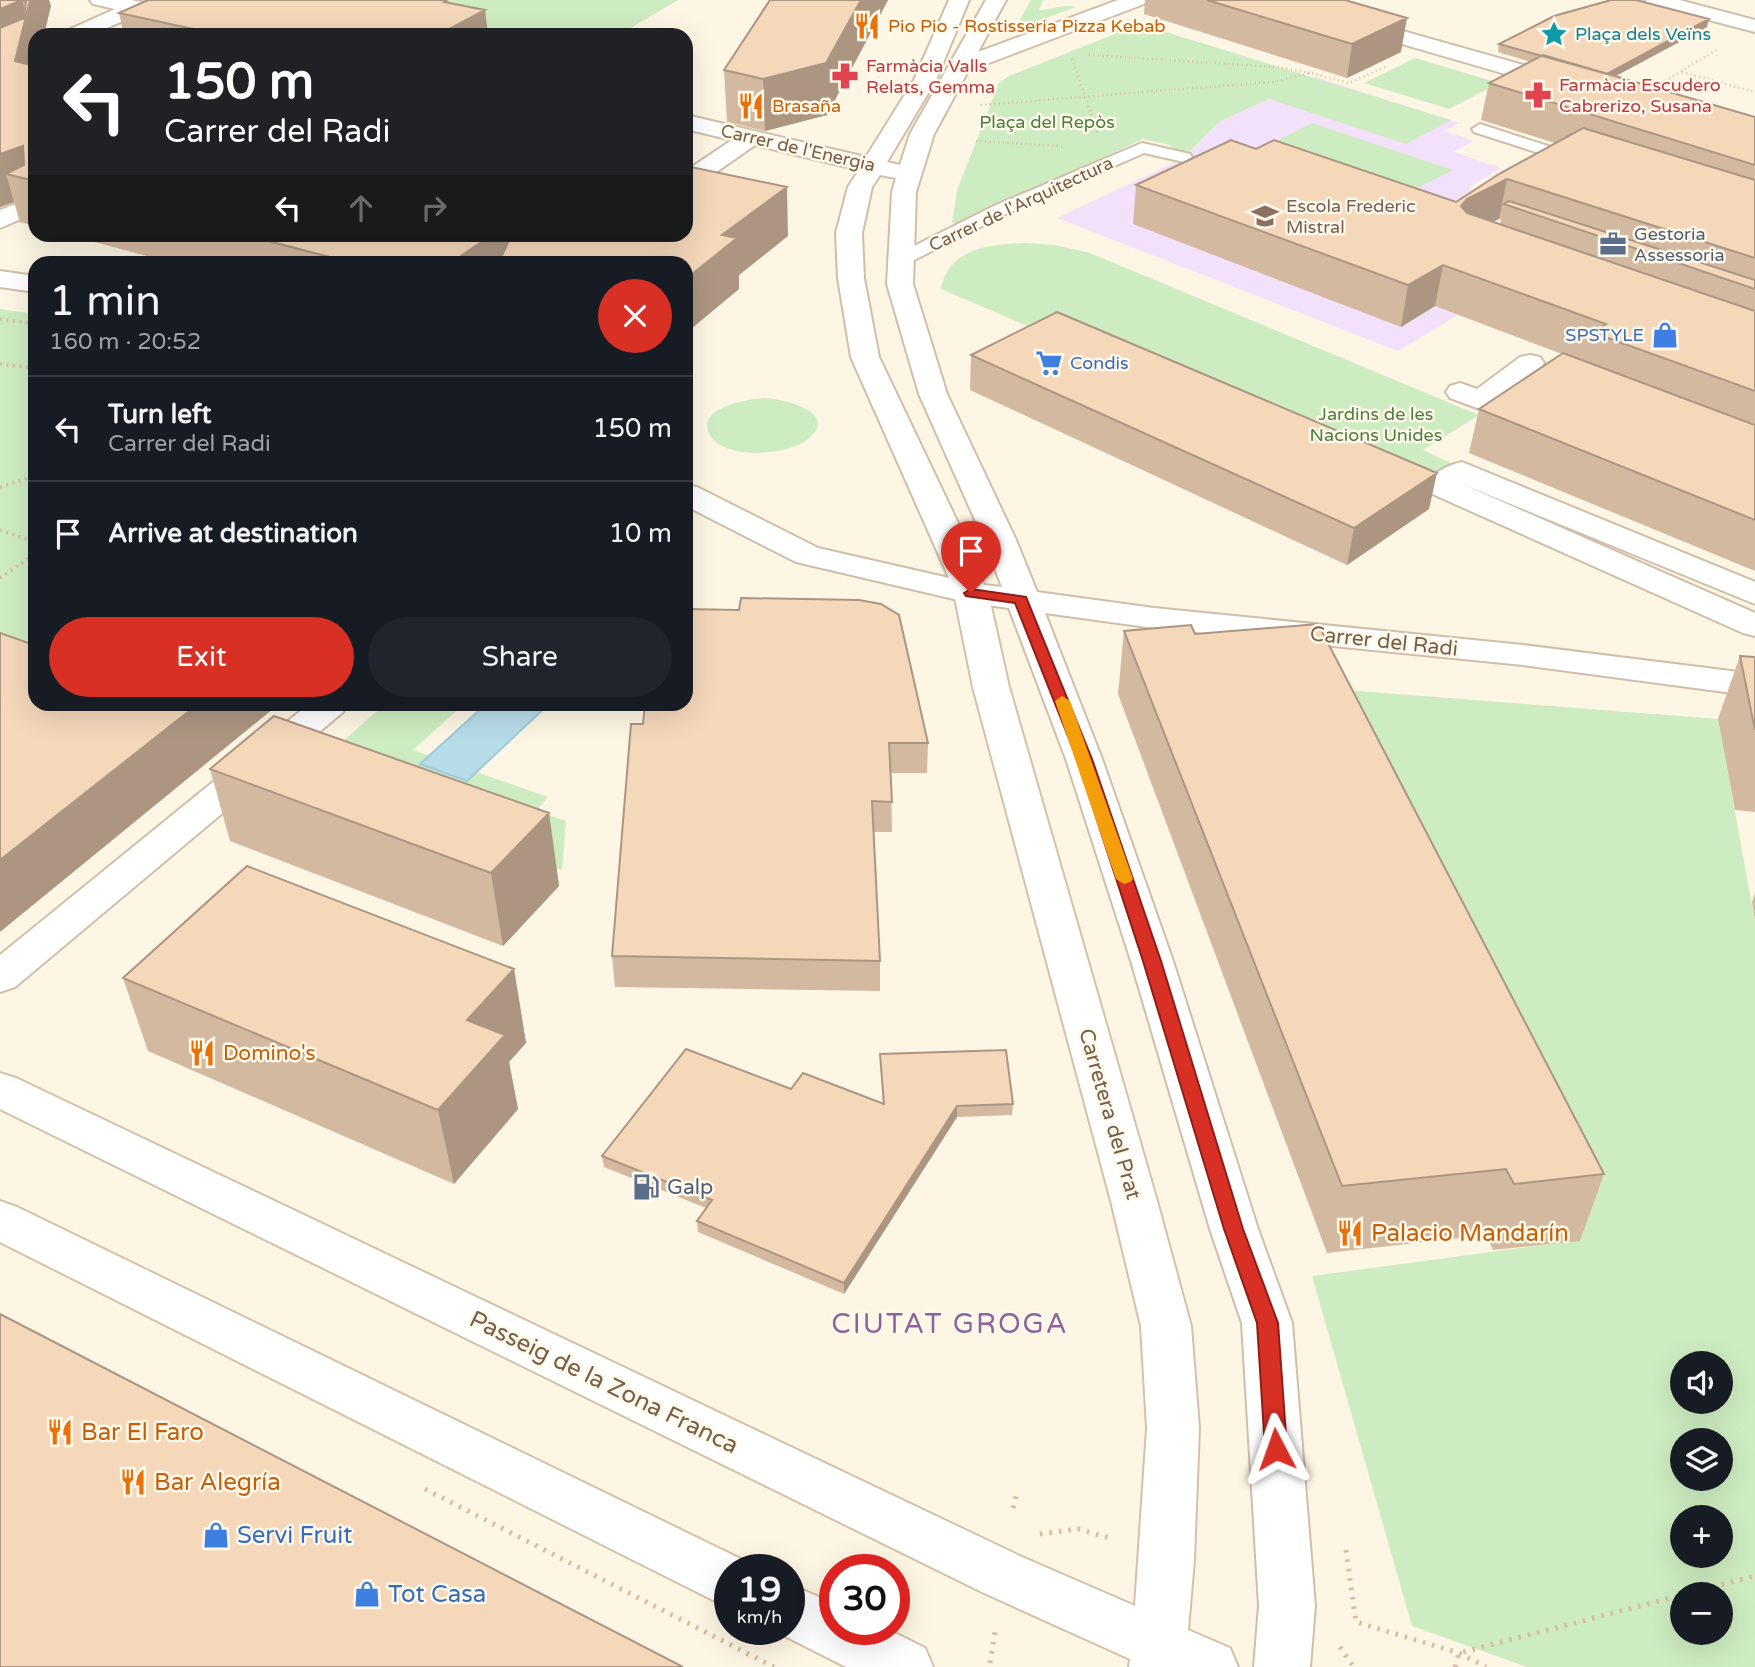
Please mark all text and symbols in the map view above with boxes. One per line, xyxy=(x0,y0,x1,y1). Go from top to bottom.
restaurant icon: Pio Pio - Rostisseria Pizza Kebab xyxy=(852,11,882,41)
place label: Pio Pio - Rostisseria Pizza Kebab xyxy=(888,15,1166,37)
place icon: Plaça dels Veïns xyxy=(1539,19,1569,49)
place label: Plaça dels Veïns xyxy=(1575,23,1711,45)
text: 150 m xyxy=(164,53,314,112)
place label: Farmàcia Valls Relats, Gemma xyxy=(866,55,995,98)
icon: left xyxy=(49,56,140,147)
pharmacy icon: Farmàcia Valls Relats, Gemma xyxy=(830,61,860,91)
place label: Farmàcia Escudero Cabrerizo, Susana xyxy=(1559,74,1721,117)
pharmacy icon: Farmàcia Escudero Cabrerizo, Susana xyxy=(1523,80,1553,110)
restaurant icon: Brasaña xyxy=(736,91,766,121)
place label: Brasaña xyxy=(772,95,841,117)
park label: Plaça del Repòs xyxy=(979,111,1115,133)
text: Carrer del Radi xyxy=(164,113,390,151)
street label: Carrer de l'Energia xyxy=(719,120,877,176)
street label: Carrer de l'Arquitectura xyxy=(925,152,1117,256)
icon: left xyxy=(269,189,307,227)
icon: ahead xyxy=(342,189,380,227)
icon: right xyxy=(415,189,453,227)
place label: Escola Frederic Mistral xyxy=(1286,195,1416,238)
school or university icon: Escola Frederic Mistral xyxy=(1250,201,1280,231)
place label: Gestoria Assessoria xyxy=(1634,223,1725,266)
office icon: Gestoria Assessoria xyxy=(1598,229,1628,259)
text: 1 min xyxy=(49,276,161,327)
button: close xyxy=(598,279,672,353)
shop icon: SPSTYLE xyxy=(1650,320,1680,350)
place label: SPSTYLE xyxy=(1565,324,1644,346)
text: 160 m · 20:52 xyxy=(49,328,201,356)
supermarket icon: Condis xyxy=(1034,348,1064,378)
place label: Condis xyxy=(1070,352,1129,374)
text: Turn left xyxy=(108,399,211,430)
park label: Jardins de les Nacions Unides xyxy=(1310,403,1442,446)
icon: left xyxy=(49,410,87,448)
text: 150 m xyxy=(592,413,672,444)
text: Carrer del Radi xyxy=(108,430,271,458)
icon: arrive xyxy=(49,515,87,553)
text: Arrive at destination xyxy=(108,518,358,549)
text: 10 m xyxy=(609,518,672,549)
pin xyxy=(941,521,1001,593)
icon: arrive xyxy=(952,532,990,570)
button: Exit xyxy=(49,617,354,697)
button: Share xyxy=(368,617,672,697)
street label: Carrer del Radi xyxy=(1309,621,1459,662)
street label: Carretera del Prat xyxy=(1073,1026,1146,1202)
restaurant icon: Domino's xyxy=(187,1038,217,1068)
place label: Domino's xyxy=(223,1041,316,1066)
fuel station icon: Galp xyxy=(631,1172,661,1202)
place label: Galp xyxy=(667,1175,713,1200)
restaurant icon: Palacio Mandarín xyxy=(1335,1218,1365,1248)
place label: Palacio Mandarín xyxy=(1371,1219,1569,1248)
street label: Passeig de la Zona Franca xyxy=(465,1305,743,1460)
district label: CIUTAT GROGA xyxy=(831,1307,1069,1341)
map controls xyxy=(1670,1351,1733,1645)
button: sound xyxy=(1670,1351,1733,1414)
position arrow xyxy=(1239,1412,1313,1486)
restaurant icon: Bar El Faro xyxy=(45,1417,75,1447)
place label: Bar El Faro xyxy=(81,1418,204,1447)
button: layers xyxy=(1670,1428,1733,1491)
restaurant icon: Bar Alegría xyxy=(118,1467,148,1497)
place label: Bar Alegría xyxy=(154,1468,281,1497)
button: + xyxy=(1670,1505,1733,1568)
shop icon: Servi Fruit xyxy=(201,1520,231,1550)
place label: Servi Fruit xyxy=(237,1521,352,1550)
speed limit sign: 30 xyxy=(819,1554,910,1645)
text: 19 xyxy=(738,1569,781,1611)
shop icon: Tot Casa xyxy=(352,1579,382,1609)
place label: Tot Casa xyxy=(388,1580,486,1609)
button: − xyxy=(1670,1582,1733,1645)
text: km/h xyxy=(737,1606,782,1628)

